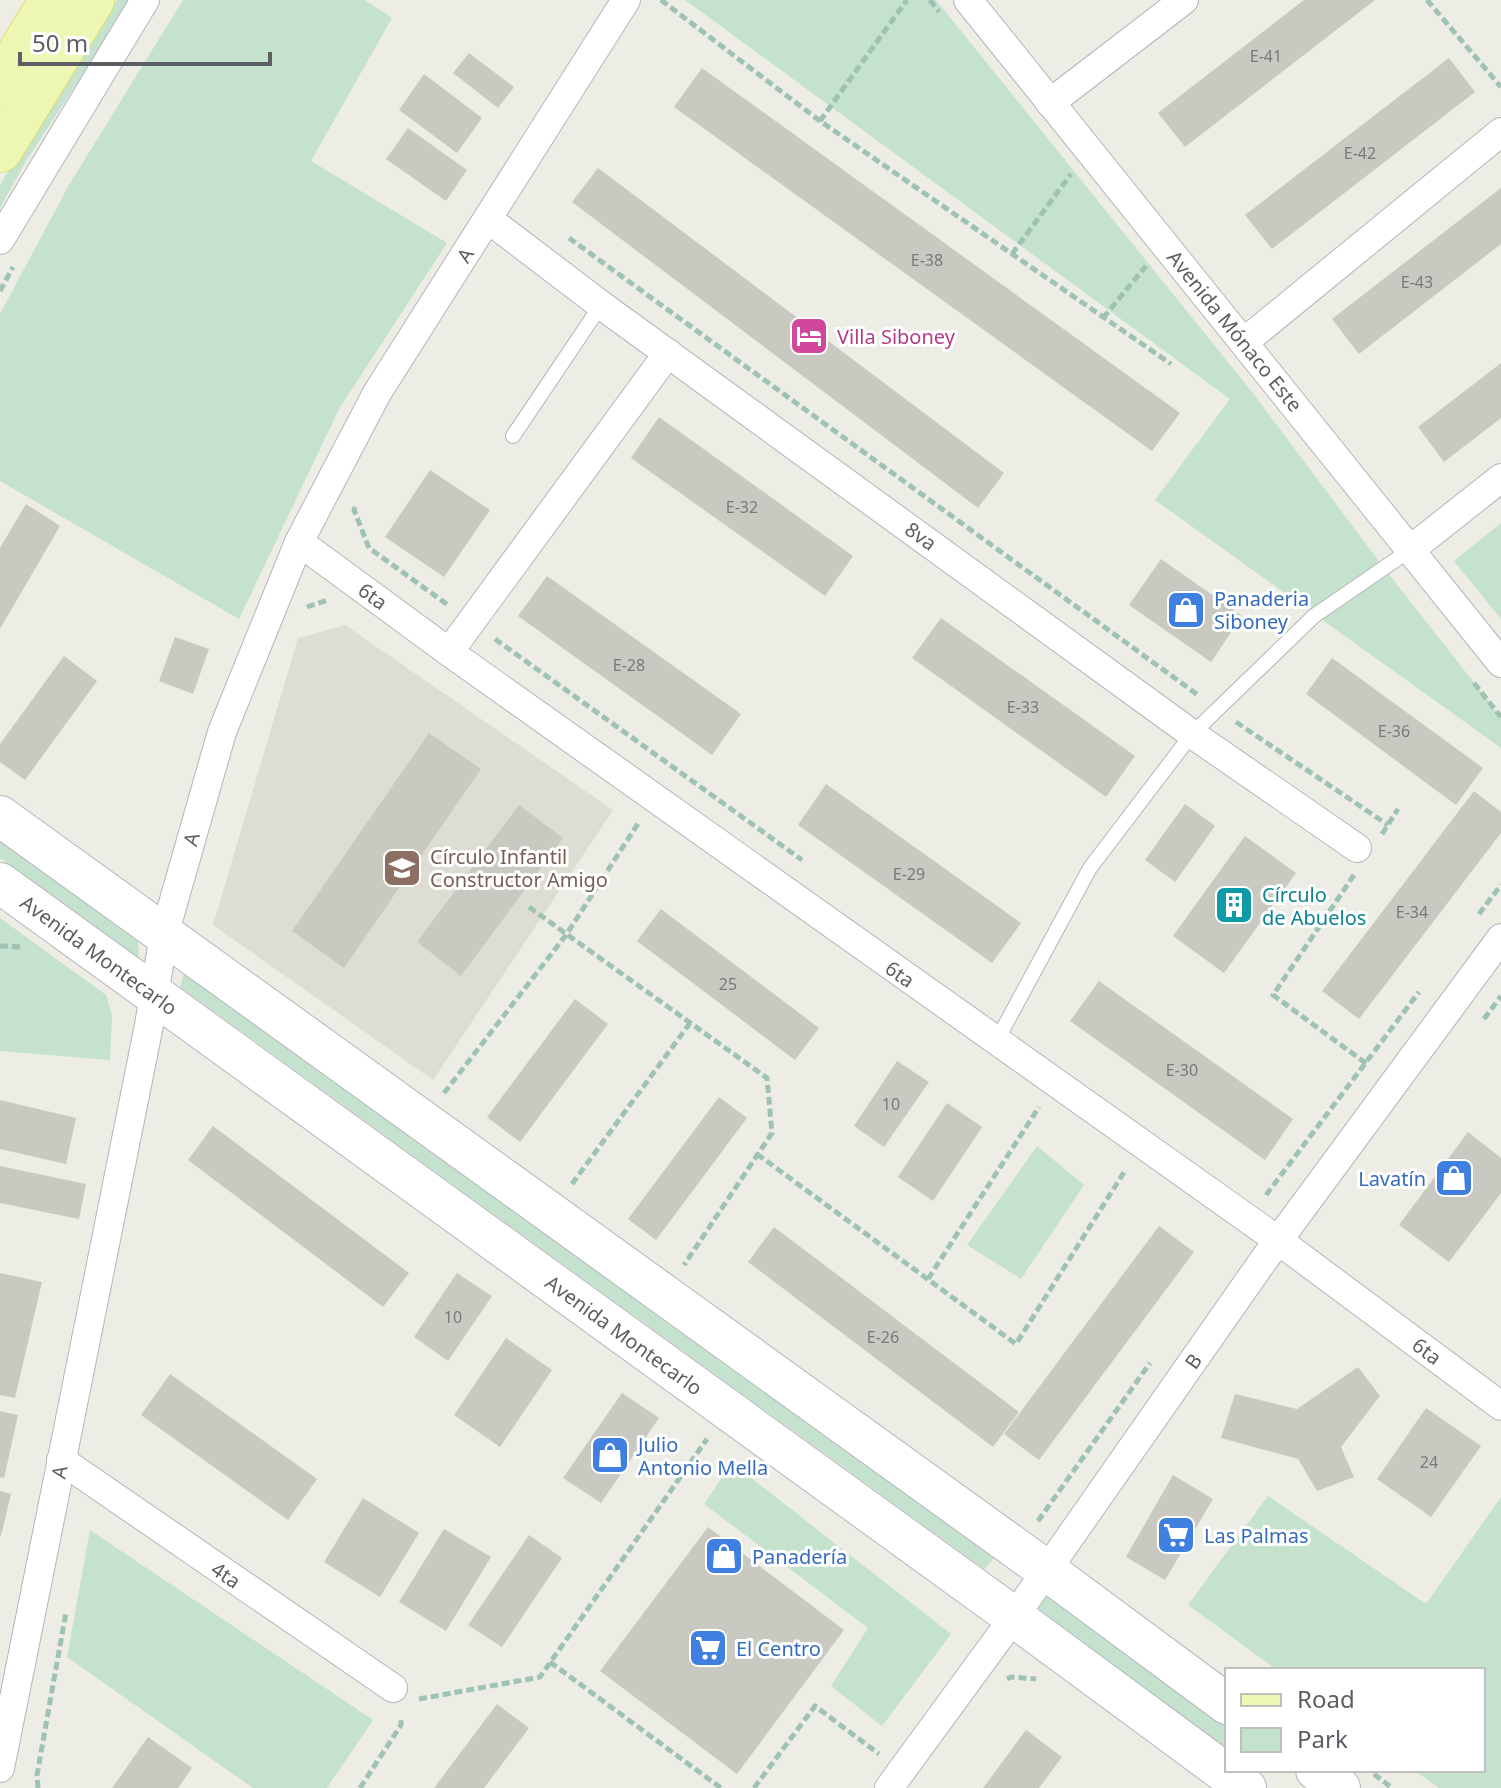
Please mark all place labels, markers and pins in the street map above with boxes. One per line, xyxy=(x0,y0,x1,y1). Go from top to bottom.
hotel icon: Villa Siboney xyxy=(788,315,830,357)
place label: Villa Siboney xyxy=(837,323,956,350)
place label: Panaderia Siboney xyxy=(1214,585,1309,635)
shop icon: Panaderia Siboney xyxy=(1165,589,1207,631)
place label: Círculo Infantil Constructor Amigo xyxy=(430,843,608,893)
school or university icon: Círculo Infantil Constructor Amigo xyxy=(381,847,423,889)
place label: Círculo de Abuelos xyxy=(1262,881,1366,931)
building icon: Círculo de Abuelos xyxy=(1213,884,1255,926)
shop icon: Lavatín xyxy=(1433,1157,1475,1199)
place label: Lavatín xyxy=(1358,1165,1426,1192)
place label: Julio Antonio Mella xyxy=(636,1431,768,1481)
shop icon: Julio Antonio Mella xyxy=(589,1434,631,1476)
supermarket icon: Las Palmas xyxy=(1155,1514,1197,1556)
place label: Las Palmas xyxy=(1204,1522,1308,1549)
shop icon: Panadería xyxy=(703,1535,745,1577)
place label: Panadería xyxy=(752,1543,847,1570)
supermarket icon: El Centro xyxy=(687,1627,729,1669)
place label: El Centro xyxy=(736,1635,821,1662)

